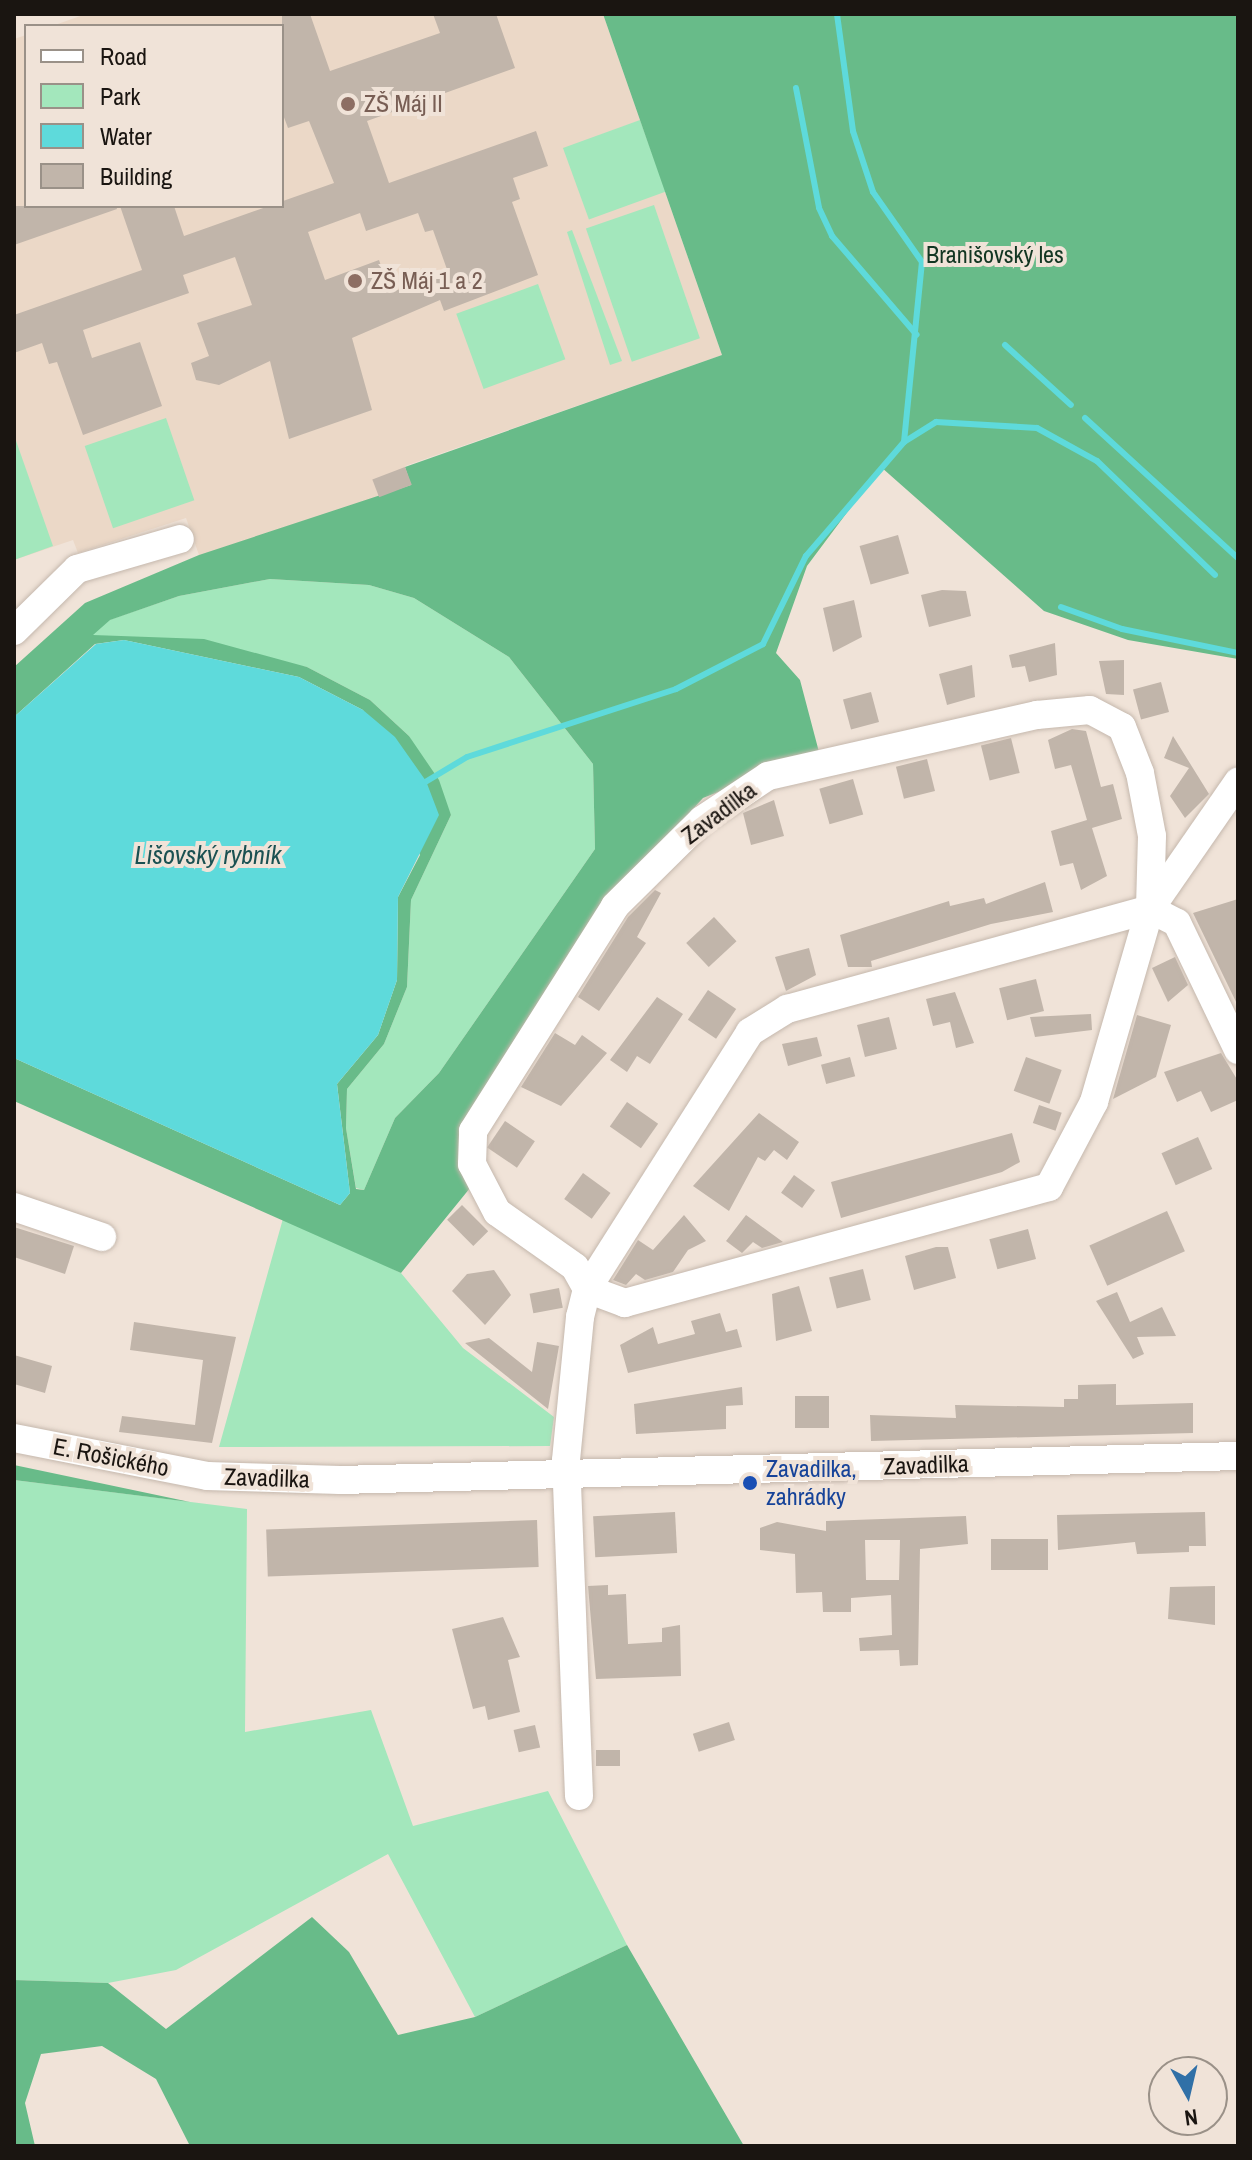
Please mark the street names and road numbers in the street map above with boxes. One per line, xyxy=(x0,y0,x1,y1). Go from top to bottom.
street label: Zavadilka xyxy=(676,776,762,850)
street label: E. Rošického xyxy=(51,1432,171,1482)
street label: Zavadilka xyxy=(883,1449,969,1481)
street label: Zavadilka xyxy=(224,1462,310,1494)

